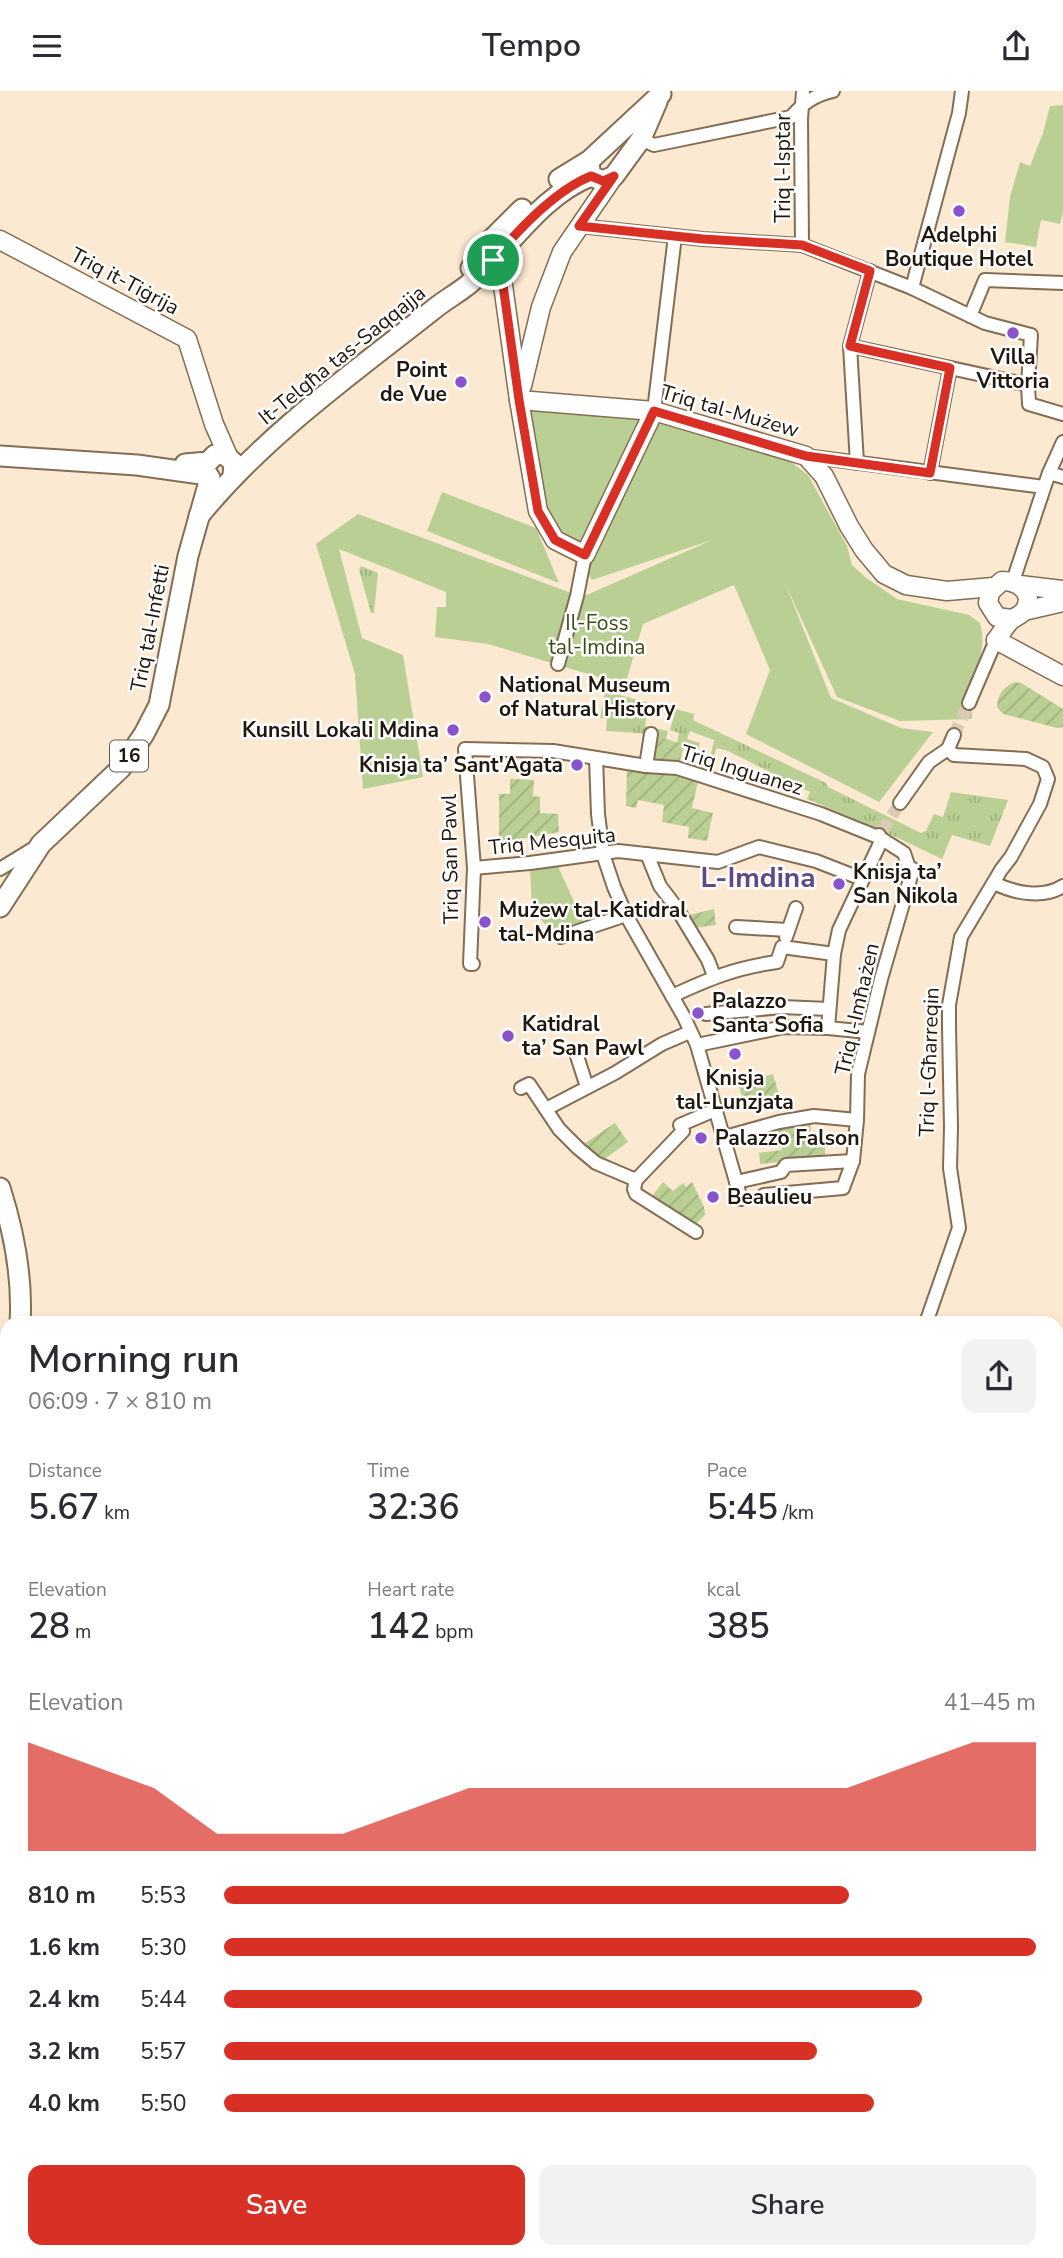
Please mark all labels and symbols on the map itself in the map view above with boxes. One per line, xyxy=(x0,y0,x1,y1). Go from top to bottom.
street label: Triq l-Isptar xyxy=(769,113,797,223)
marker: Adelphi Boutique Hotel xyxy=(951,203,967,219)
place label: Adelphi Boutique Hotel xyxy=(885,221,1033,273)
pin xyxy=(463,230,523,290)
street label: Triq it-Tiġrija xyxy=(66,241,184,321)
street label: It-Telgħa tas-Saqqajja xyxy=(253,279,431,431)
marker: Villa Vittoria xyxy=(1005,325,1021,341)
place label: Villa Vittoria xyxy=(976,343,1049,395)
place label: Point de Vue xyxy=(380,356,448,408)
marker: Point de Vue xyxy=(453,374,469,390)
street label: Triq tal-Mużew xyxy=(658,378,803,444)
street label: Triq tal-Infetti xyxy=(124,562,176,694)
park label: Il-Foss tal-Imdina xyxy=(549,609,645,661)
place label: National Museum of Natural History xyxy=(499,671,676,723)
marker: National Museum of Natural History xyxy=(477,689,493,705)
place label: Kunsill Lokali Mdina xyxy=(242,716,439,744)
marker: Kunsill Lokali Mdina xyxy=(445,722,461,738)
street label: Triq Inguanez xyxy=(677,738,807,802)
road number: 16 xyxy=(110,741,148,771)
place label: Knisja ta’ Sant'Agata xyxy=(359,751,563,779)
marker: Knisja ta’ Sant'Agata xyxy=(569,757,585,773)
street label: Triq San Pawl xyxy=(435,793,465,924)
street label: Triq Mesquita xyxy=(487,820,617,862)
place label: Knisja ta’ San Nikola xyxy=(853,858,958,910)
district label: L-Imdina xyxy=(701,859,815,897)
marker: Knisja ta’ San Nikola xyxy=(831,876,847,892)
place label: Mużew tal-Katidral tal-Mdina xyxy=(499,896,687,948)
marker: Mużew tal-Katidral tal-Mdina xyxy=(477,914,493,930)
street label: Triq l-Imħażen xyxy=(828,940,886,1078)
place label: Palazzo Santa Sofia xyxy=(712,987,824,1039)
street label: Triq l-Għarreqin xyxy=(912,987,946,1137)
marker: Palazzo Santa Sofia xyxy=(690,1005,706,1021)
place label: Katidral ta’ San Pawl xyxy=(522,1010,644,1062)
marker: Katidral ta’ San Pawl xyxy=(500,1028,516,1044)
marker: Knisja tal-Lunzjata xyxy=(727,1046,743,1062)
place label: Knisja tal-Lunzjata xyxy=(676,1064,794,1116)
place label: Palazzo Falson xyxy=(715,1124,859,1152)
marker: Palazzo Falson xyxy=(693,1130,709,1146)
place label: Beaulieu xyxy=(727,1183,812,1211)
marker: Beaulieu xyxy=(705,1189,721,1205)

